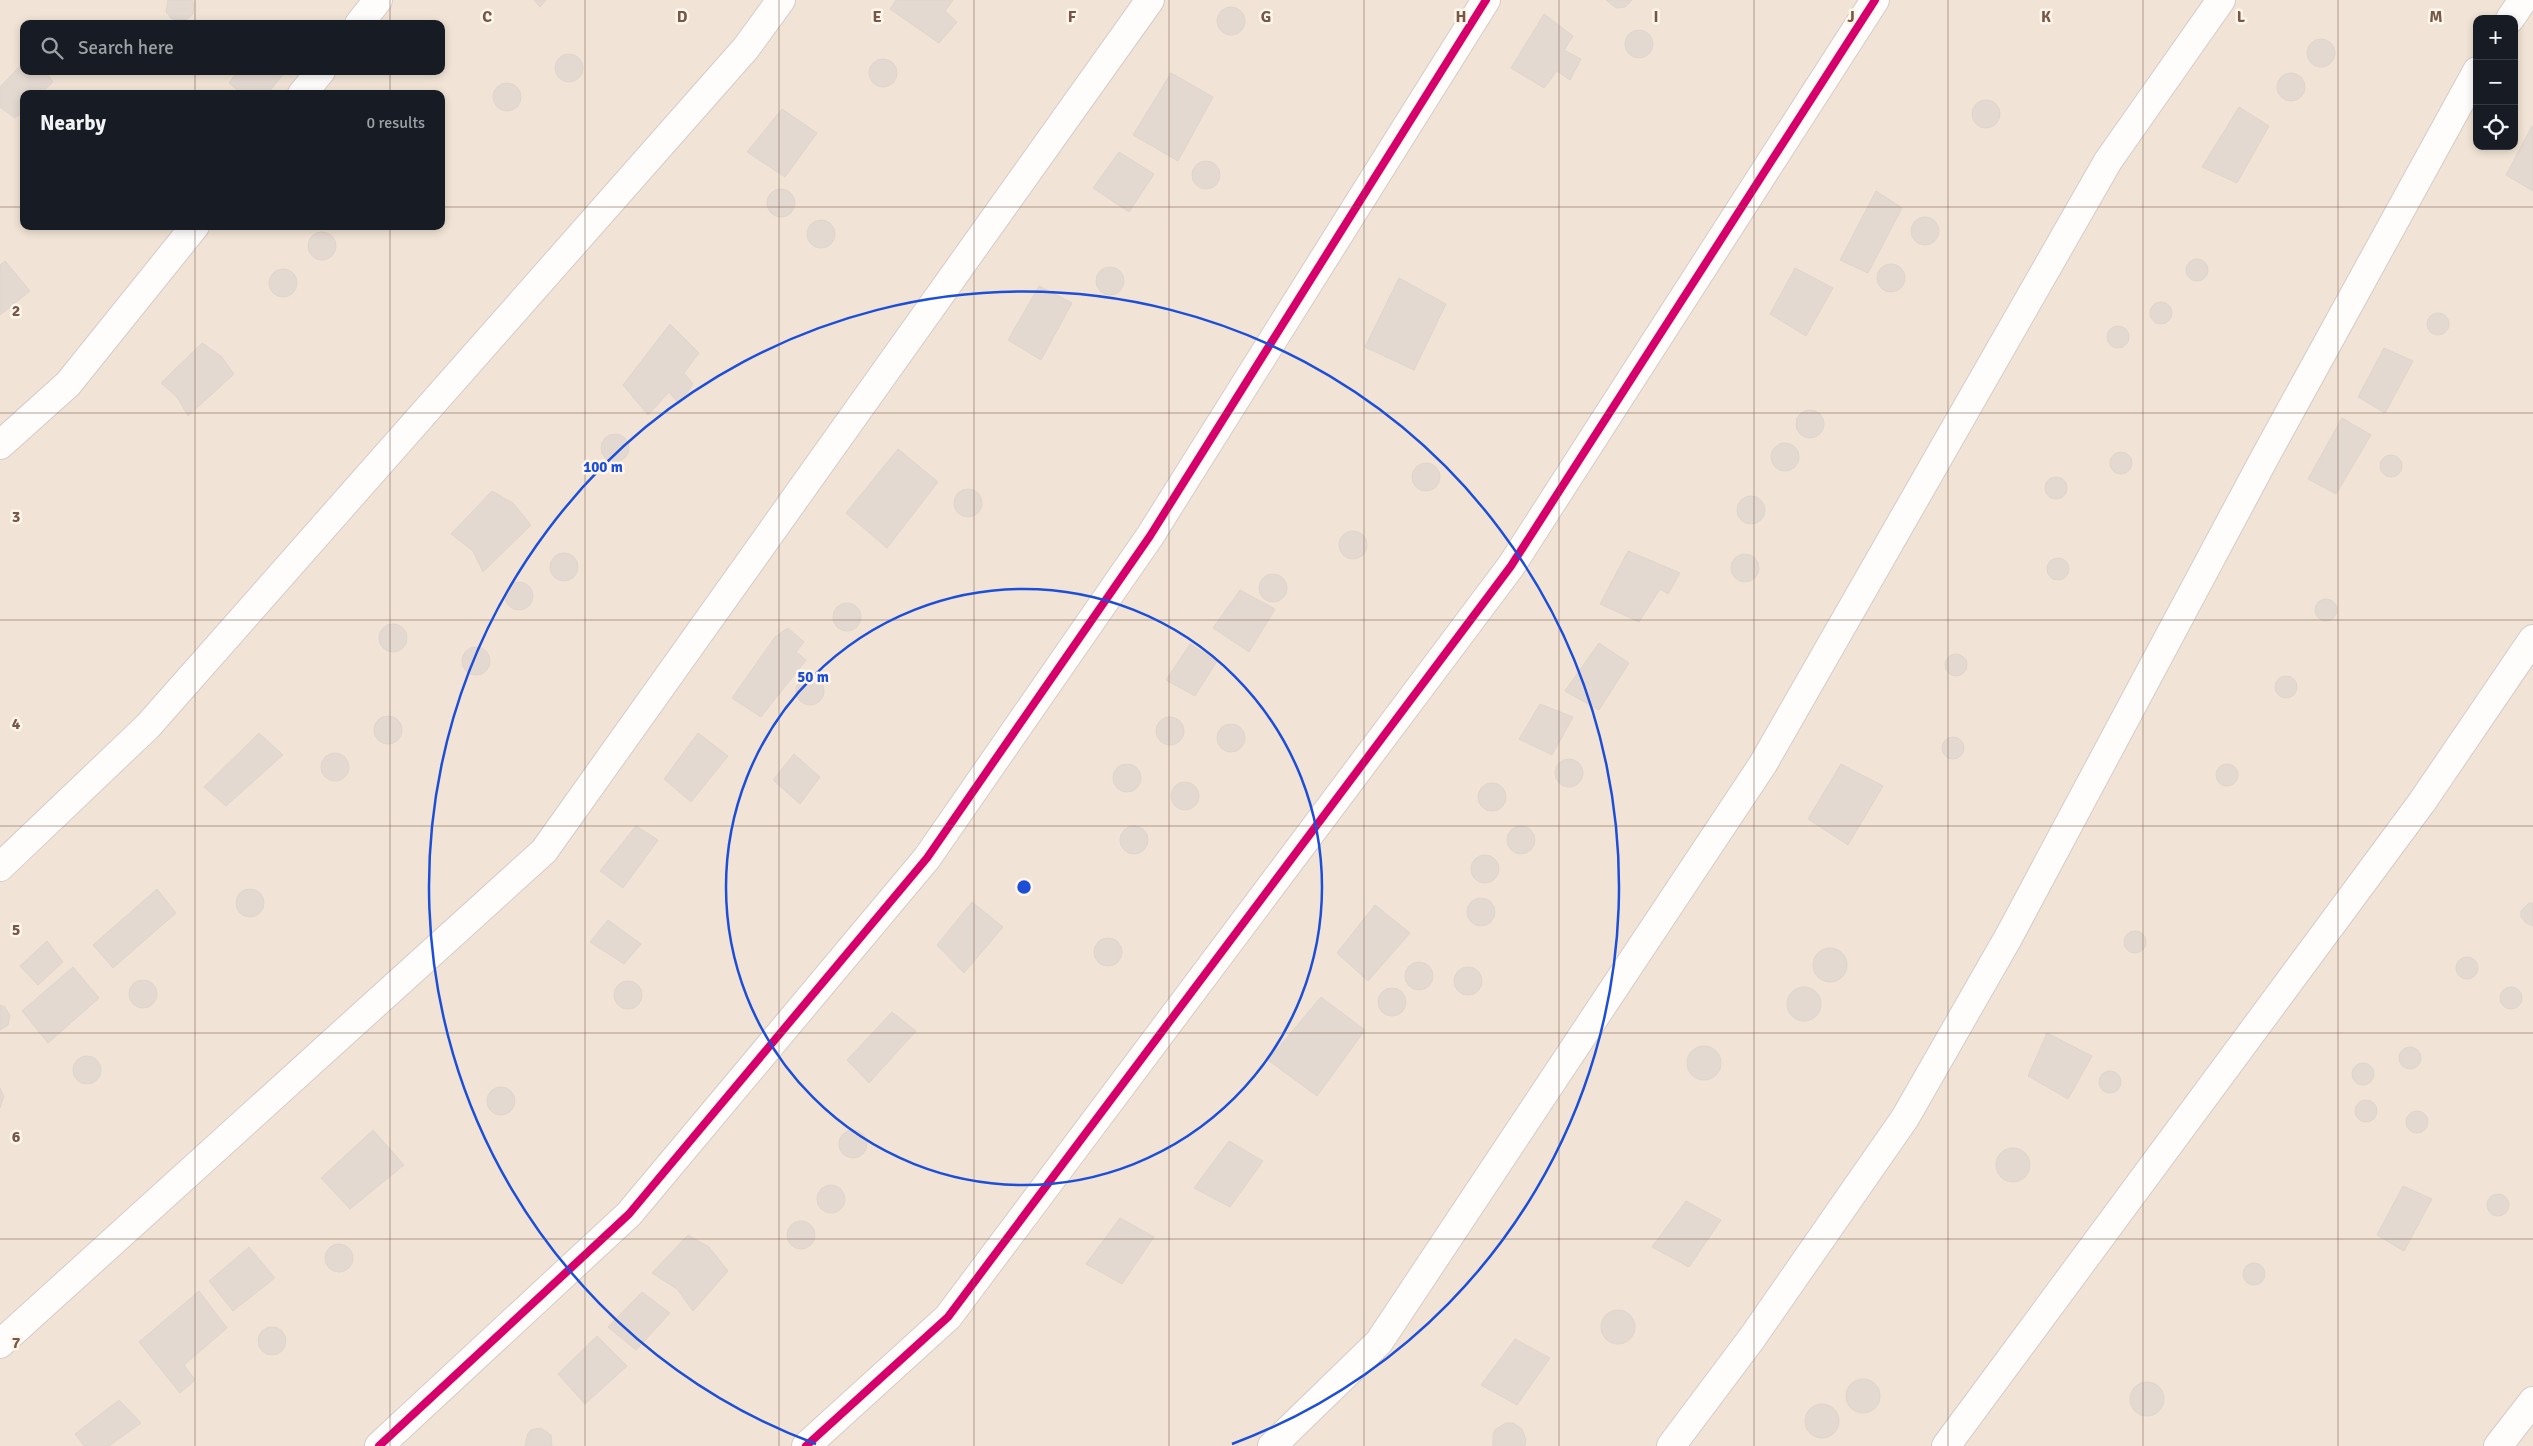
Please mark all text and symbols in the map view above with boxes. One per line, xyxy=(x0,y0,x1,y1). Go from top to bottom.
text: C xyxy=(482,7,492,27)
text: D xyxy=(677,7,688,27)
text: E xyxy=(872,7,882,27)
text: F xyxy=(1068,7,1077,27)
text: G xyxy=(1261,7,1271,27)
text: H xyxy=(1456,7,1466,27)
text: I xyxy=(1653,7,1659,27)
text: J xyxy=(1847,7,1855,27)
text: K xyxy=(2041,7,2051,27)
text: L xyxy=(2237,7,2246,27)
text: M xyxy=(2429,7,2443,27)
map controls xyxy=(2473,15,2518,150)
button: + xyxy=(2473,15,2518,60)
search box xyxy=(20,20,445,75)
icon: search xyxy=(38,34,66,62)
text: Search here xyxy=(78,36,174,60)
button: − xyxy=(2473,60,2518,105)
button: locate xyxy=(2473,105,2518,150)
text: Nearby xyxy=(40,110,106,136)
text: 0 results xyxy=(366,113,425,133)
text: 2 xyxy=(12,301,20,321)
text: 100 m xyxy=(583,458,623,476)
text: 3 xyxy=(12,507,20,527)
text: 50 m xyxy=(797,668,829,686)
text: 4 xyxy=(12,714,21,734)
centre of rings xyxy=(1015,878,1033,896)
text: 5 xyxy=(12,920,20,940)
text: 6 xyxy=(12,1127,21,1147)
text: 7 xyxy=(12,1333,21,1353)

